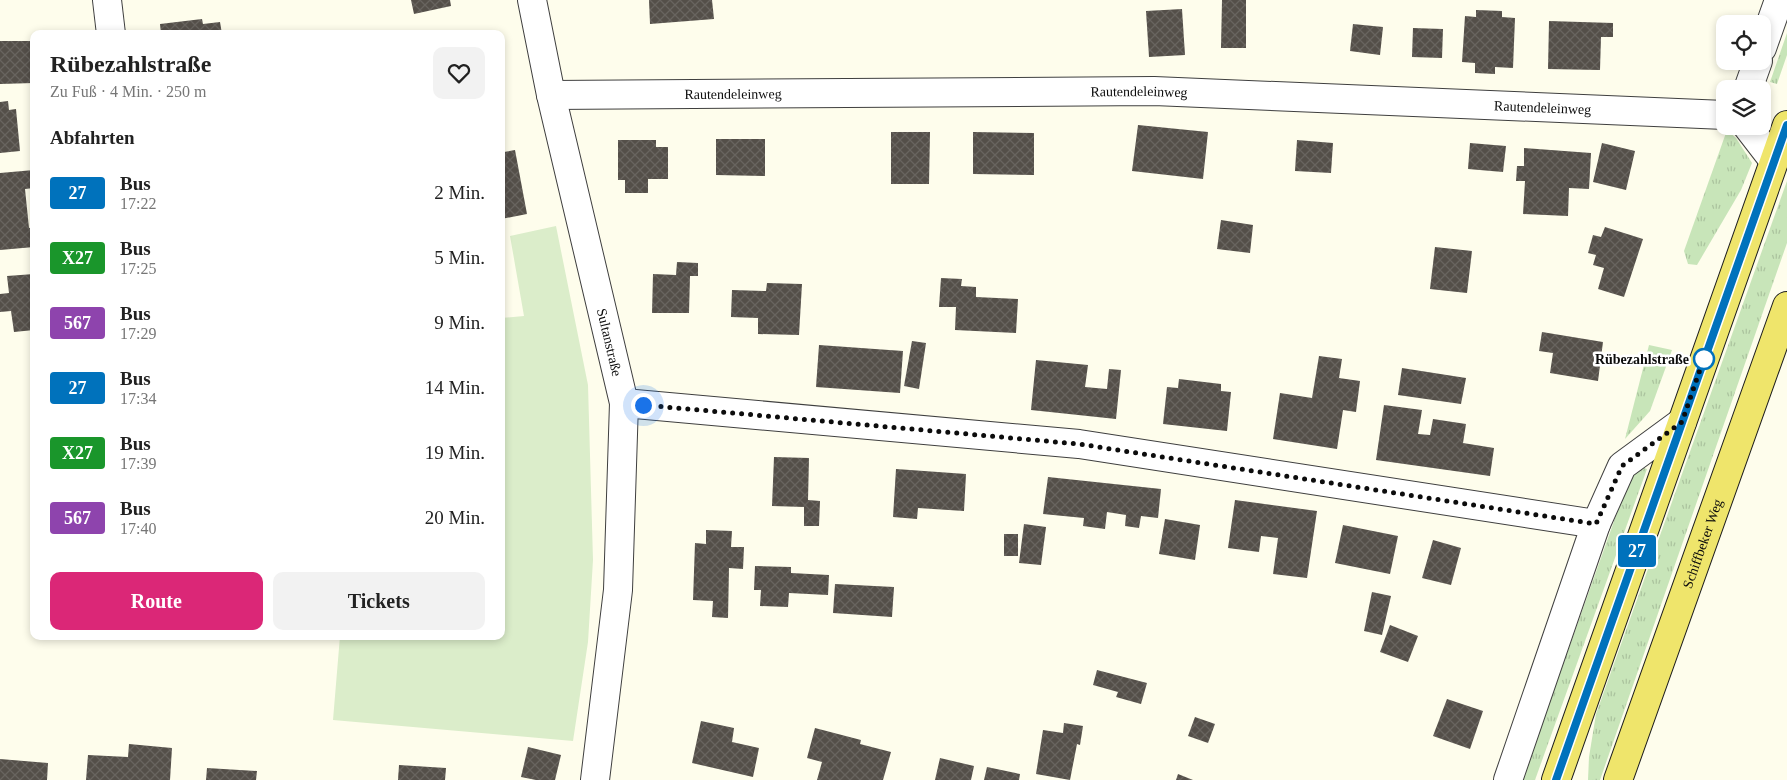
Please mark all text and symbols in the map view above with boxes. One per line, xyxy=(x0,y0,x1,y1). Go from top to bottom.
map controls xyxy=(1716,15,1771,135)
button: locate xyxy=(1716,15,1771,70)
button: heart xyxy=(433,47,485,99)
text: Rübezahlstraße xyxy=(50,51,211,77)
button: layers xyxy=(1716,80,1771,135)
text: Zu Fuß · 4 Min. · 250 m xyxy=(50,83,206,100)
street label: Rautendeleinweg xyxy=(1090,83,1188,100)
street label: Rautendeleinweg xyxy=(684,86,782,102)
street label: Rautendeleinweg xyxy=(1494,98,1592,117)
text: Abfahrten xyxy=(50,127,134,148)
text: Bus xyxy=(120,173,151,194)
text: 2 Min. xyxy=(434,182,485,203)
text: 27 xyxy=(69,183,87,203)
text: 17:22 xyxy=(120,195,156,212)
text: Bus xyxy=(120,238,151,259)
text: 5 Min. xyxy=(434,247,485,268)
text: X27 xyxy=(62,248,93,268)
text: 17:25 xyxy=(120,260,156,277)
text: Bus xyxy=(120,303,151,324)
street label: Sultanstraße xyxy=(594,307,625,378)
text: 9 Min. xyxy=(434,312,485,333)
text: 567 xyxy=(64,313,91,333)
text: 17:29 xyxy=(120,325,156,342)
marker: Rübezahlstraße xyxy=(1693,348,1715,370)
place label: Rübezahlstraße xyxy=(1595,352,1689,367)
text: Bus xyxy=(120,368,151,389)
text: 14 Min. xyxy=(425,377,485,398)
text: 27 xyxy=(69,378,87,398)
text: 17:34 xyxy=(120,390,156,407)
your location xyxy=(631,393,656,418)
text: Bus xyxy=(120,433,151,454)
text: 19 Min. xyxy=(425,442,485,463)
text: X27 xyxy=(62,443,93,463)
text: 17:39 xyxy=(120,455,156,472)
street label: Schiffbeker Weg xyxy=(1680,497,1725,590)
text: Bus xyxy=(120,498,151,519)
text: 20 Min. xyxy=(425,507,485,528)
text: 567 xyxy=(64,508,91,528)
text: 17:40 xyxy=(120,520,156,537)
line badge: 27 xyxy=(1614,535,1660,567)
text: 27 xyxy=(1628,541,1646,561)
button: Route xyxy=(50,572,263,630)
button: Tickets xyxy=(273,572,485,630)

